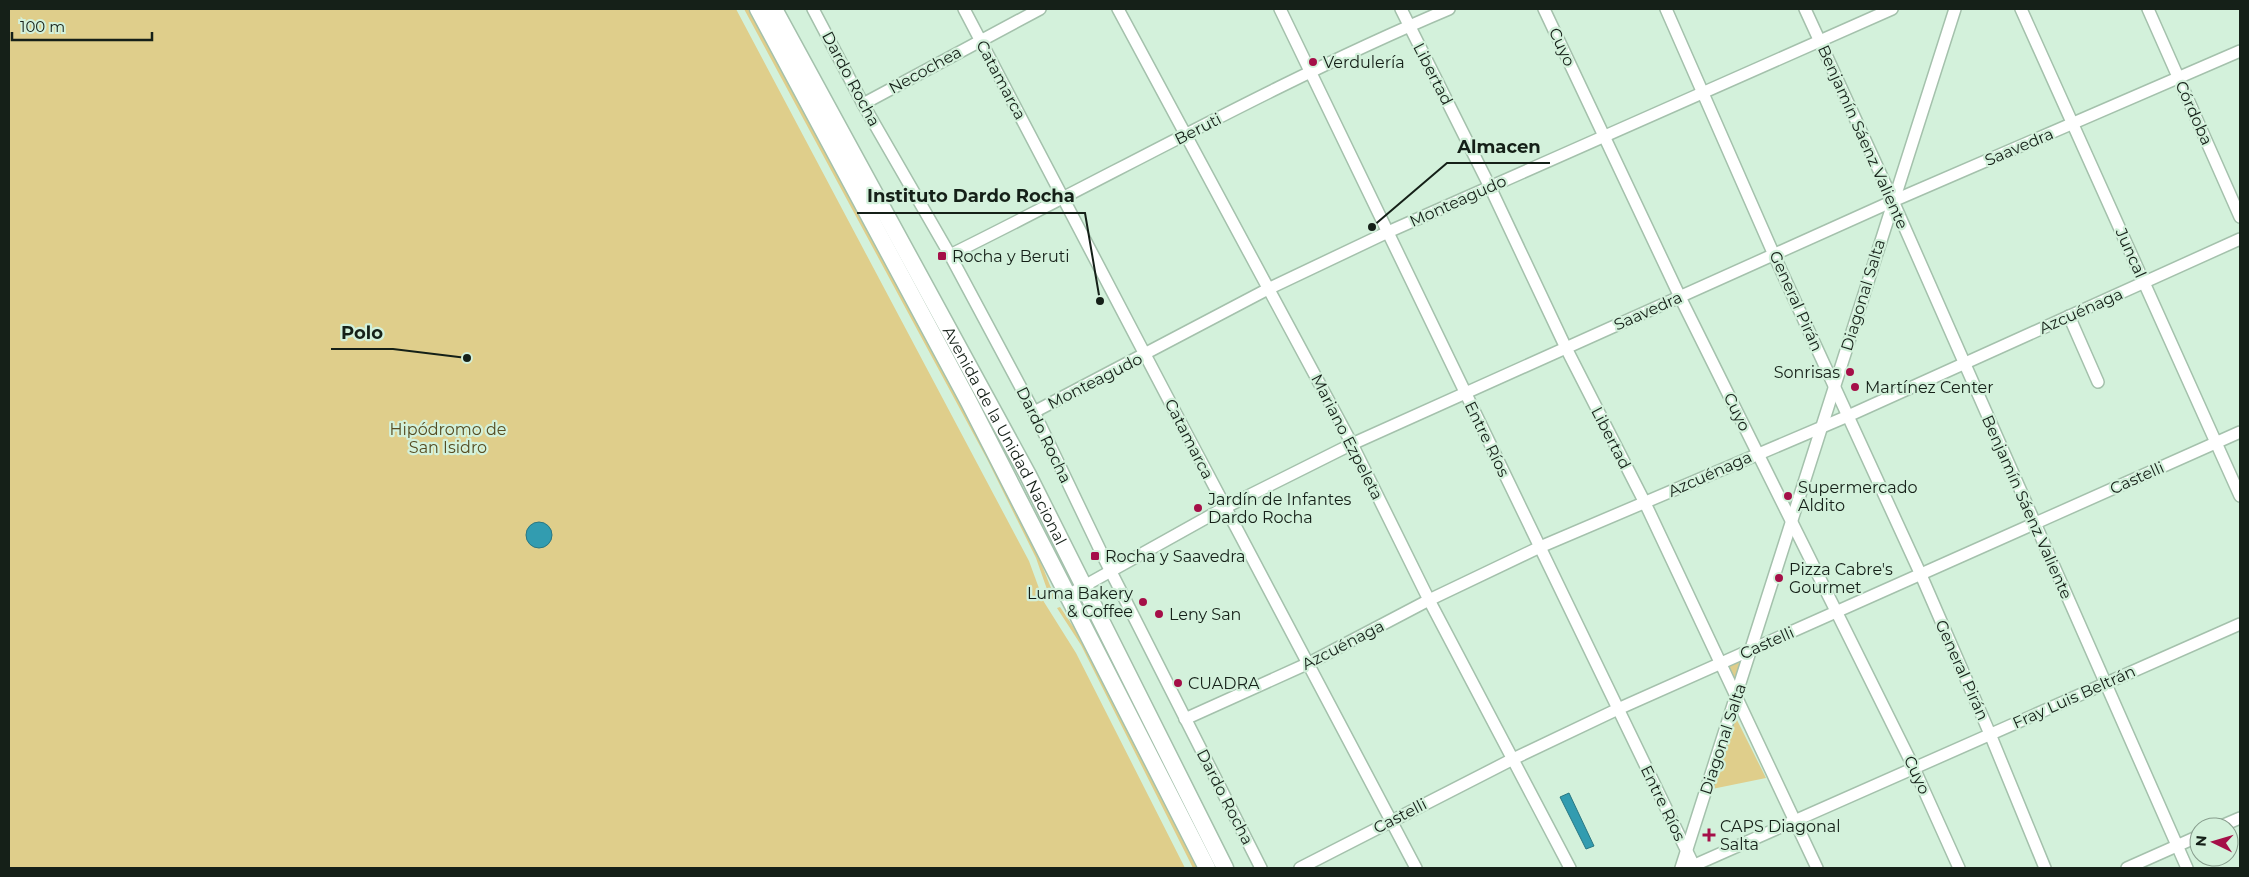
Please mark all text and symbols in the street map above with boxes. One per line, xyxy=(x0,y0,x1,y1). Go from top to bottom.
scale bar xyxy=(12,10,152,42)
text: 100 m xyxy=(20,17,65,36)
street label: Cuyo xyxy=(1545,25,1579,69)
street label: Dardo Rocha xyxy=(818,28,884,130)
street label: Catamarca xyxy=(972,37,1030,123)
street label: Libertad xyxy=(1409,40,1457,108)
street label: Necochea xyxy=(885,42,965,98)
street label: Benjamín Sáenz Valiente xyxy=(1814,42,1912,232)
place label: Verdulería xyxy=(1323,53,1405,72)
marker: Verdulería xyxy=(1307,56,1319,68)
street label: Córdoba xyxy=(2171,78,2217,148)
street label: Beruti xyxy=(1172,109,1224,149)
street label: Saavedra xyxy=(1982,124,2056,170)
callout: Almacen xyxy=(1447,130,1550,163)
text: Almacen xyxy=(1456,136,1541,158)
street label: Monteagudo xyxy=(1407,171,1509,231)
callout: Instituto Dardo Rocha xyxy=(857,180,1085,213)
text: Instituto Dardo Rocha xyxy=(867,185,1075,207)
street label: Juncal xyxy=(2111,224,2150,281)
street label: Diagonal Salta xyxy=(1837,237,1889,353)
place label: Rocha y Beruti xyxy=(952,247,1070,266)
street label: General Pirán xyxy=(1765,248,1827,354)
marker: Rocha y Beruti xyxy=(936,250,948,262)
street label: Azcuénaga xyxy=(2036,284,2126,338)
street label: Saavedra xyxy=(1611,288,1685,334)
callout: Polo xyxy=(331,316,393,349)
text: Polo xyxy=(341,322,383,344)
street label: Avenida de la Unidad Nacional xyxy=(939,323,1071,548)
street label: Monteagudo xyxy=(1044,349,1146,413)
place label: Sonrisas xyxy=(1774,363,1840,382)
marker: Sonrisas xyxy=(1844,366,1856,378)
street label: Mariano Ezpeleta xyxy=(1307,371,1387,503)
place label: Martínez Center xyxy=(1865,378,1994,397)
marker: Martínez Center xyxy=(1849,381,1861,393)
street label: Dardo Rocha xyxy=(1013,384,1075,486)
street label: Cuyo xyxy=(1720,390,1754,434)
street label: Catamarca xyxy=(1161,396,1217,482)
street label: Entre Ríos xyxy=(1461,398,1514,480)
street label: Libertad xyxy=(1587,404,1635,472)
street label: Benjamín Sáenz Valiente xyxy=(1978,412,2076,602)
park label: Hipódromo de San Isidro xyxy=(390,420,507,457)
street label: Azcuénaga xyxy=(1665,447,1755,501)
street label: Castelli xyxy=(2107,458,2167,498)
place label: Supermercado Aldito xyxy=(1798,478,1918,515)
place label: Jardín de Infantes Dardo Rocha xyxy=(1207,490,1352,527)
marker: Supermercado Aldito xyxy=(1782,490,1794,502)
marker: Jardín de Infantes Dardo Rocha xyxy=(1192,502,1204,514)
place label: Rocha y Saavedra xyxy=(1105,547,1246,566)
marker: Rocha y Saavedra xyxy=(1089,550,1101,562)
place label: Pizza Cabre's Gourmet xyxy=(1789,560,1893,597)
marker: Pizza Cabre's Gourmet xyxy=(1773,572,1785,584)
place label: Luma Bakery & Coffee xyxy=(1027,584,1133,621)
marker: Luma Bakery & Coffee xyxy=(1137,596,1149,608)
place label: Leny San xyxy=(1169,605,1241,624)
marker: Leny San xyxy=(1153,608,1165,620)
street label: Azcuénaga xyxy=(1299,616,1387,674)
street label: General Pirán xyxy=(1931,617,1993,723)
street label: Castelli xyxy=(1737,623,1797,663)
street label: Fray Luis Beltrán xyxy=(2010,661,2138,733)
place label: CUADRA xyxy=(1188,674,1260,693)
marker: CUADRA xyxy=(1172,677,1184,689)
street label: Diagonal Salta xyxy=(1696,681,1750,797)
street label: Dardo Rocha xyxy=(1193,746,1257,848)
street label: Cuyo xyxy=(1900,753,1934,797)
street label: Entre Ríos xyxy=(1637,762,1690,844)
street label: Castelli xyxy=(1370,795,1430,837)
place label: CAPS Diagonal Salta xyxy=(1720,817,1841,854)
north arrow xyxy=(2189,817,2239,867)
marker: CAPS Diagonal Salta xyxy=(1702,828,1716,842)
text: N xyxy=(2192,834,2211,847)

